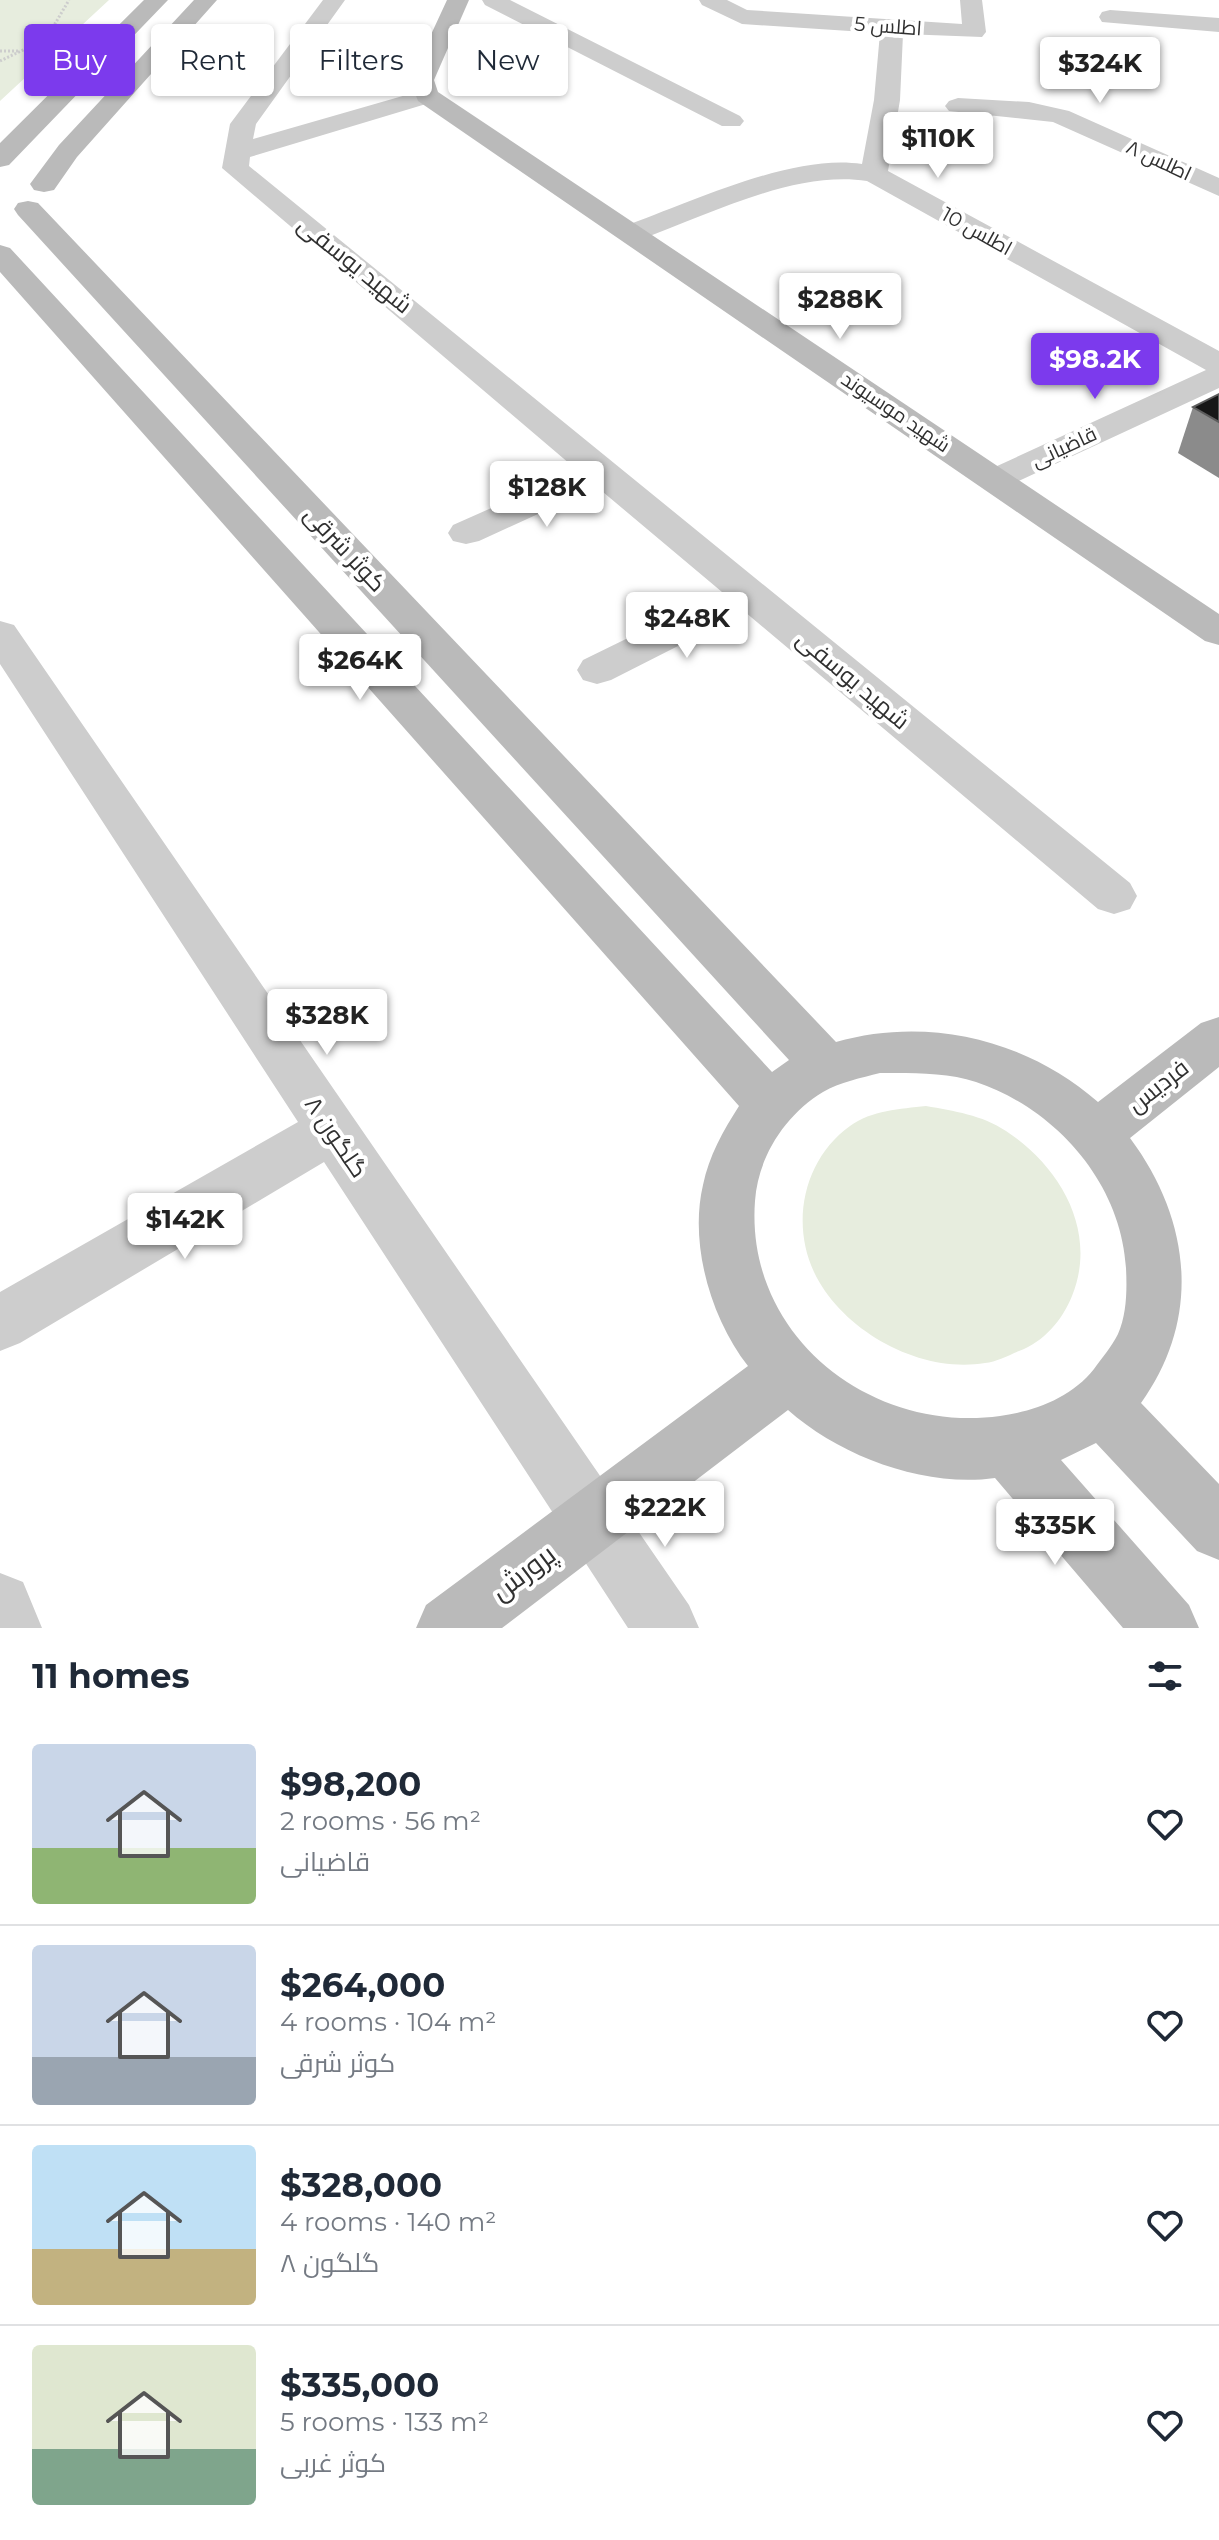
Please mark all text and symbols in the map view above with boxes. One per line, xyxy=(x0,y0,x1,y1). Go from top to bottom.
street label: اطلس 5 xyxy=(853,12,923,41)
chip: Buy xyxy=(24,24,135,96)
chip: Rent xyxy=(151,24,274,96)
chip: Filters xyxy=(290,24,432,96)
chip: New xyxy=(448,24,568,96)
pin: $324K xyxy=(1044,37,1156,105)
text: $324K xyxy=(1058,47,1142,79)
pin: $110K xyxy=(882,112,994,180)
text: $110K xyxy=(901,122,975,154)
street label: اطلس ۸ xyxy=(1122,135,1195,186)
street label: اطلس 10 xyxy=(937,202,1017,261)
street label: شهید یوسفی xyxy=(292,210,418,319)
pin: $288K xyxy=(784,273,896,341)
text: $288K xyxy=(797,283,883,315)
pin: $98.2K xyxy=(1030,333,1160,401)
text: $98.2K xyxy=(1049,343,1141,375)
street label: شهید موسیوند xyxy=(837,367,955,458)
street label: قاضیانی xyxy=(1028,421,1101,473)
pin: $128K xyxy=(491,461,603,529)
text: $128K xyxy=(508,471,586,503)
street label: کوثر شرقی xyxy=(298,500,392,597)
pin: $248K xyxy=(631,592,743,660)
text: $248K xyxy=(644,602,730,634)
street label: شهید یوسفی xyxy=(791,624,916,735)
pin: $264K xyxy=(304,634,416,702)
text: $264K xyxy=(317,644,403,676)
pin: $328K xyxy=(271,989,383,1057)
text: $328K xyxy=(285,999,369,1031)
street label: فردیس xyxy=(1121,1053,1194,1118)
street label: گلگون ۸ xyxy=(299,1091,374,1183)
pin: $142K xyxy=(129,1193,241,1261)
text: $142K xyxy=(145,1203,225,1235)
pin: $222K xyxy=(609,1481,721,1549)
text: $222K xyxy=(624,1491,706,1523)
pin: $335K xyxy=(999,1499,1111,1567)
text: $335K xyxy=(1014,1509,1096,1541)
street label: پرورش xyxy=(484,1536,564,1609)
icon: filters xyxy=(1143,1654,1187,1698)
text: 11 homes xyxy=(32,1655,190,1697)
text: $98,200 xyxy=(280,1763,421,1805)
icon: home xyxy=(96,1776,192,1872)
icon: heart xyxy=(1143,1802,1187,1846)
text: 2 rooms · 56 m² xyxy=(280,1805,481,1837)
text: قاضیانی xyxy=(280,1846,370,1878)
text: $264,000 xyxy=(280,1964,445,2006)
icon: home xyxy=(96,1977,192,2073)
icon: heart xyxy=(1143,2003,1187,2047)
text: 4 rooms · 104 m² xyxy=(280,2006,497,2038)
text: کوثر شرقی xyxy=(280,2047,395,2079)
text: $328,000 xyxy=(280,2164,442,2206)
icon: home xyxy=(96,2177,192,2273)
icon: heart xyxy=(1143,2203,1187,2247)
text: 4 rooms · 140 m² xyxy=(280,2206,497,2238)
text: گلگون ۸ xyxy=(280,2247,379,2279)
text: $335,000 xyxy=(280,2364,439,2406)
icon: home xyxy=(96,2377,192,2473)
icon: heart xyxy=(1143,2403,1187,2447)
text: 5 rooms · 133 m² xyxy=(280,2406,489,2438)
text: کوثر غربی xyxy=(280,2447,386,2479)

